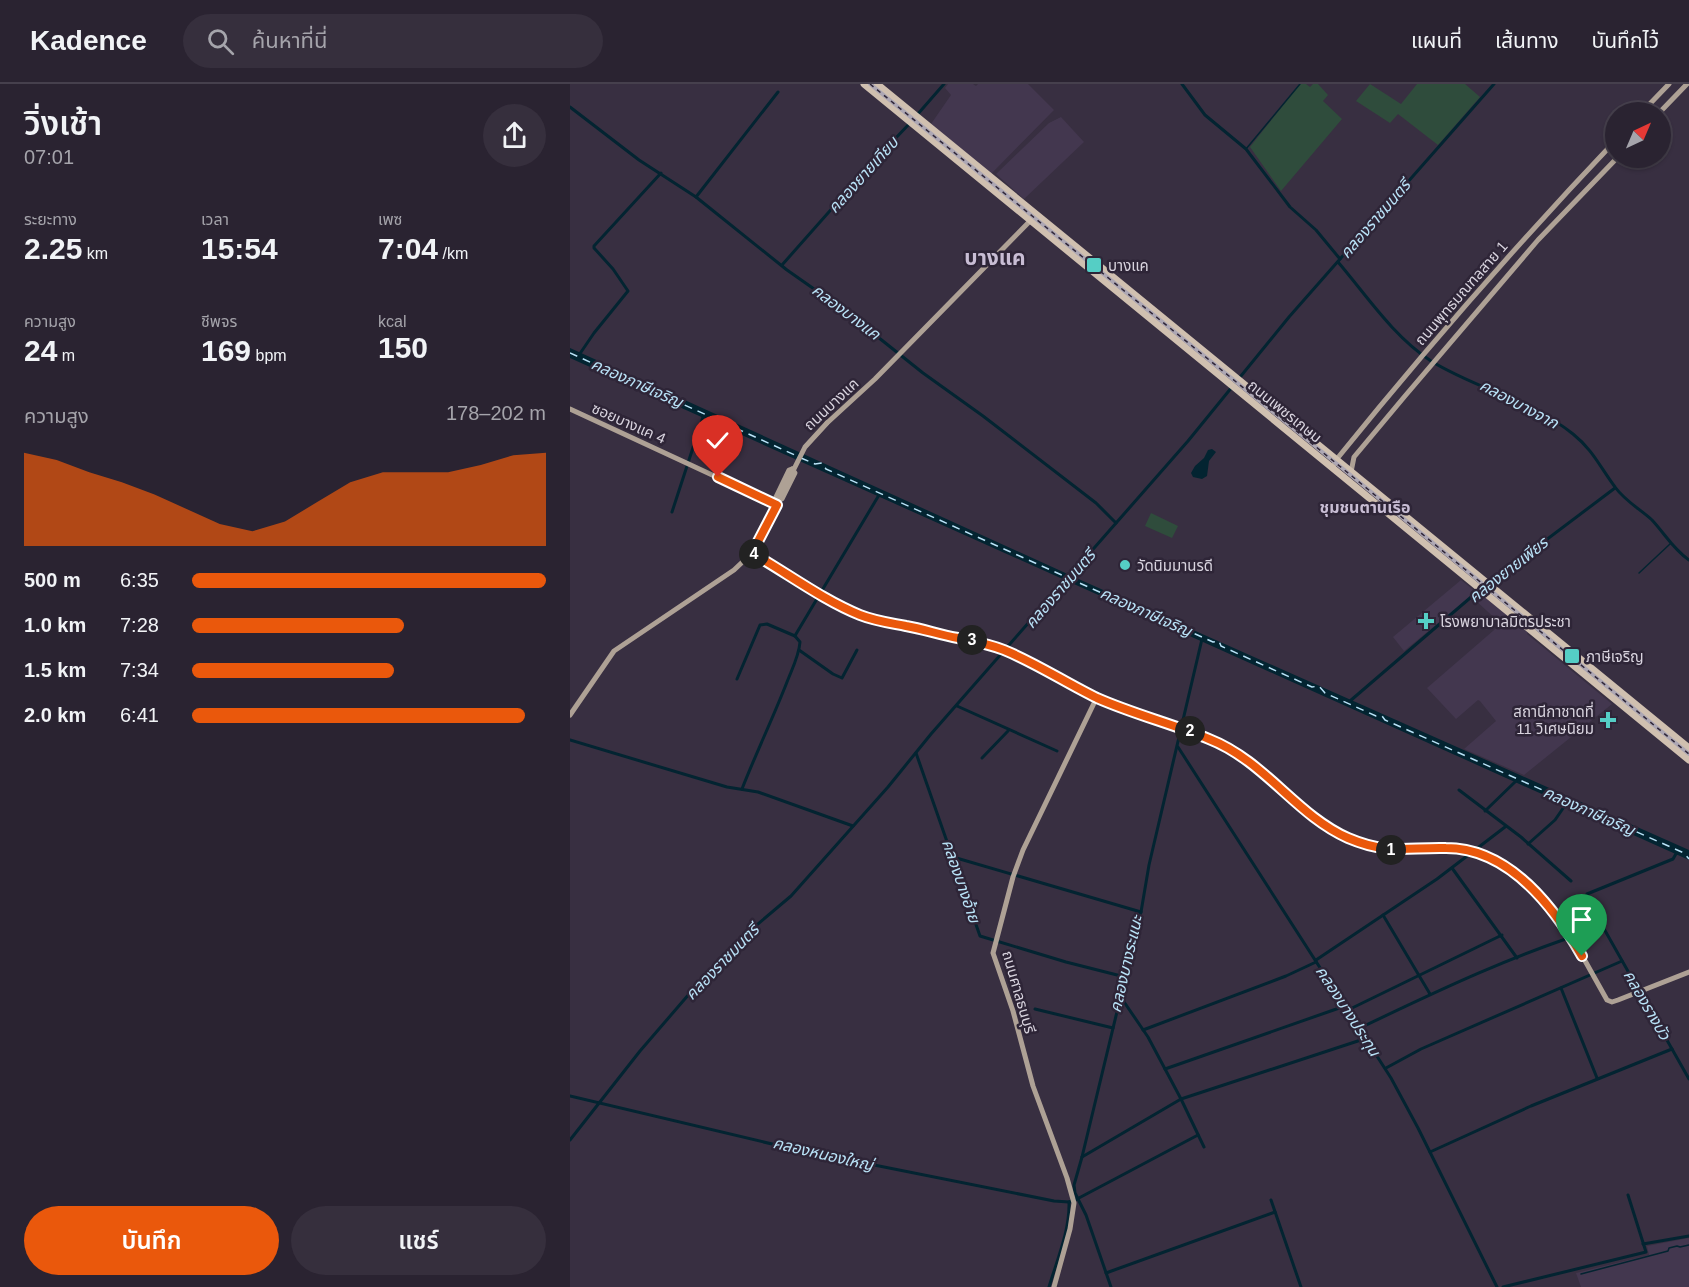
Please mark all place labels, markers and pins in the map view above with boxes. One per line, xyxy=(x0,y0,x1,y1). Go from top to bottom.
marker: บางแค xyxy=(1085,256,1103,274)
place label: บางแค xyxy=(1108,257,1149,274)
pin xyxy=(692,415,743,477)
pin: 4 xyxy=(739,539,769,569)
place label: วัดนิมมานรดี xyxy=(1137,557,1213,574)
marker: วัดนิมมานรดี xyxy=(1118,558,1132,572)
marker: โรงพยาบาลมิตรประชา xyxy=(1417,612,1435,630)
place label: โรงพยาบาลมิตรประชา xyxy=(1440,613,1571,630)
pin: 3 xyxy=(957,625,987,655)
marker: ภาษีเจริญ xyxy=(1563,647,1581,665)
place label: ภาษีเจริญ xyxy=(1586,648,1644,665)
place label: สถานีกาชาดที่ 11 วิเศษนิยม xyxy=(1513,701,1594,737)
marker: สถานีกาชาดที่ 11 วิเศษนิยม xyxy=(1599,711,1617,729)
pin: 2 xyxy=(1175,716,1205,746)
pin: 1 xyxy=(1376,835,1406,865)
pin xyxy=(1556,894,1607,956)

